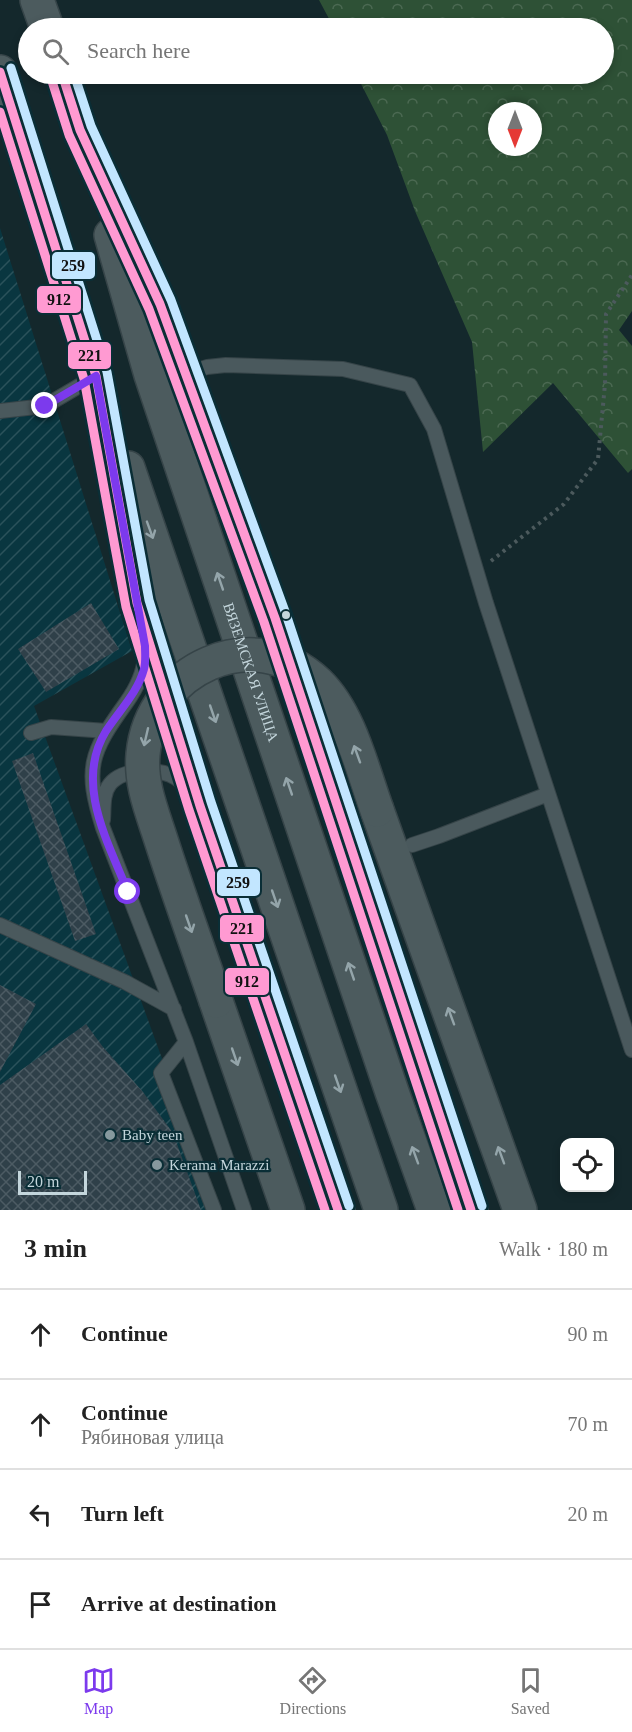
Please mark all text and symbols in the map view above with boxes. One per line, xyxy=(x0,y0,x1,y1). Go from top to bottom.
search box xyxy=(18,18,614,84)
icon: search xyxy=(39,35,72,68)
text: Search here xyxy=(87,38,190,63)
north arrow xyxy=(488,102,542,156)
line badge: 259 xyxy=(51,251,96,280)
text: 259 xyxy=(61,257,85,274)
line badge: 912 xyxy=(36,285,82,314)
text: 912 xyxy=(47,291,71,308)
line badge: 221 xyxy=(67,341,112,370)
text: 221 xyxy=(78,347,102,364)
route end xyxy=(31,392,57,418)
one-way arrow xyxy=(146,520,157,539)
one-way arrow xyxy=(214,572,225,591)
street label: ВЯЗЕМСКАЯ УЛИЦА xyxy=(220,601,282,744)
unlabelled marker xyxy=(280,609,292,621)
one-way arrow xyxy=(209,705,220,723)
one-way arrow xyxy=(140,727,152,746)
one-way arrow xyxy=(350,746,361,764)
one-way arrow xyxy=(283,777,294,796)
line badge: 259 xyxy=(216,868,261,897)
text: 259 xyxy=(226,874,250,891)
route start xyxy=(114,878,140,904)
one-way arrow xyxy=(271,889,282,908)
one-way arrow xyxy=(185,914,196,933)
line badge: 221 xyxy=(219,914,265,943)
text: 221 xyxy=(230,920,254,937)
one-way arrow xyxy=(345,962,356,980)
line badge: 912 xyxy=(224,967,270,996)
text: 912 xyxy=(235,973,259,990)
one-way arrow xyxy=(444,1007,455,1026)
one-way arrow xyxy=(231,1047,242,1066)
one-way arrow xyxy=(333,1074,344,1093)
place label: Baby teen xyxy=(122,1127,183,1143)
marker: Baby teen xyxy=(103,1128,117,1142)
map controls xyxy=(560,1138,614,1192)
button: locate xyxy=(560,1138,614,1192)
one-way arrow xyxy=(408,1146,419,1165)
one-way arrow xyxy=(494,1146,505,1165)
place label: Kerama Marazzi xyxy=(169,1157,269,1173)
marker: Kerama Marazzi xyxy=(150,1158,164,1172)
scale bar xyxy=(18,1168,87,1196)
text: 20 m xyxy=(27,1173,59,1190)
text: 3 min xyxy=(24,1234,87,1263)
text: Walk · 180 m xyxy=(499,1238,608,1260)
icon: ahead xyxy=(24,1318,57,1351)
text: Continue xyxy=(81,1321,168,1346)
text: 90 m xyxy=(567,1323,608,1345)
text: Continue xyxy=(81,1400,168,1425)
icon: ahead xyxy=(24,1408,57,1441)
text: 70 m xyxy=(567,1413,608,1435)
text: Рябиновая улица xyxy=(81,1426,224,1448)
icon: left xyxy=(24,1498,57,1531)
text: Turn left xyxy=(81,1501,164,1526)
text: 20 m xyxy=(567,1503,608,1525)
icon: arrive xyxy=(24,1588,57,1621)
text: Arrive at destination xyxy=(81,1591,277,1616)
tab: Map xyxy=(82,1664,115,1718)
tab: Directions xyxy=(280,1664,346,1718)
tab: Saved xyxy=(511,1664,550,1718)

